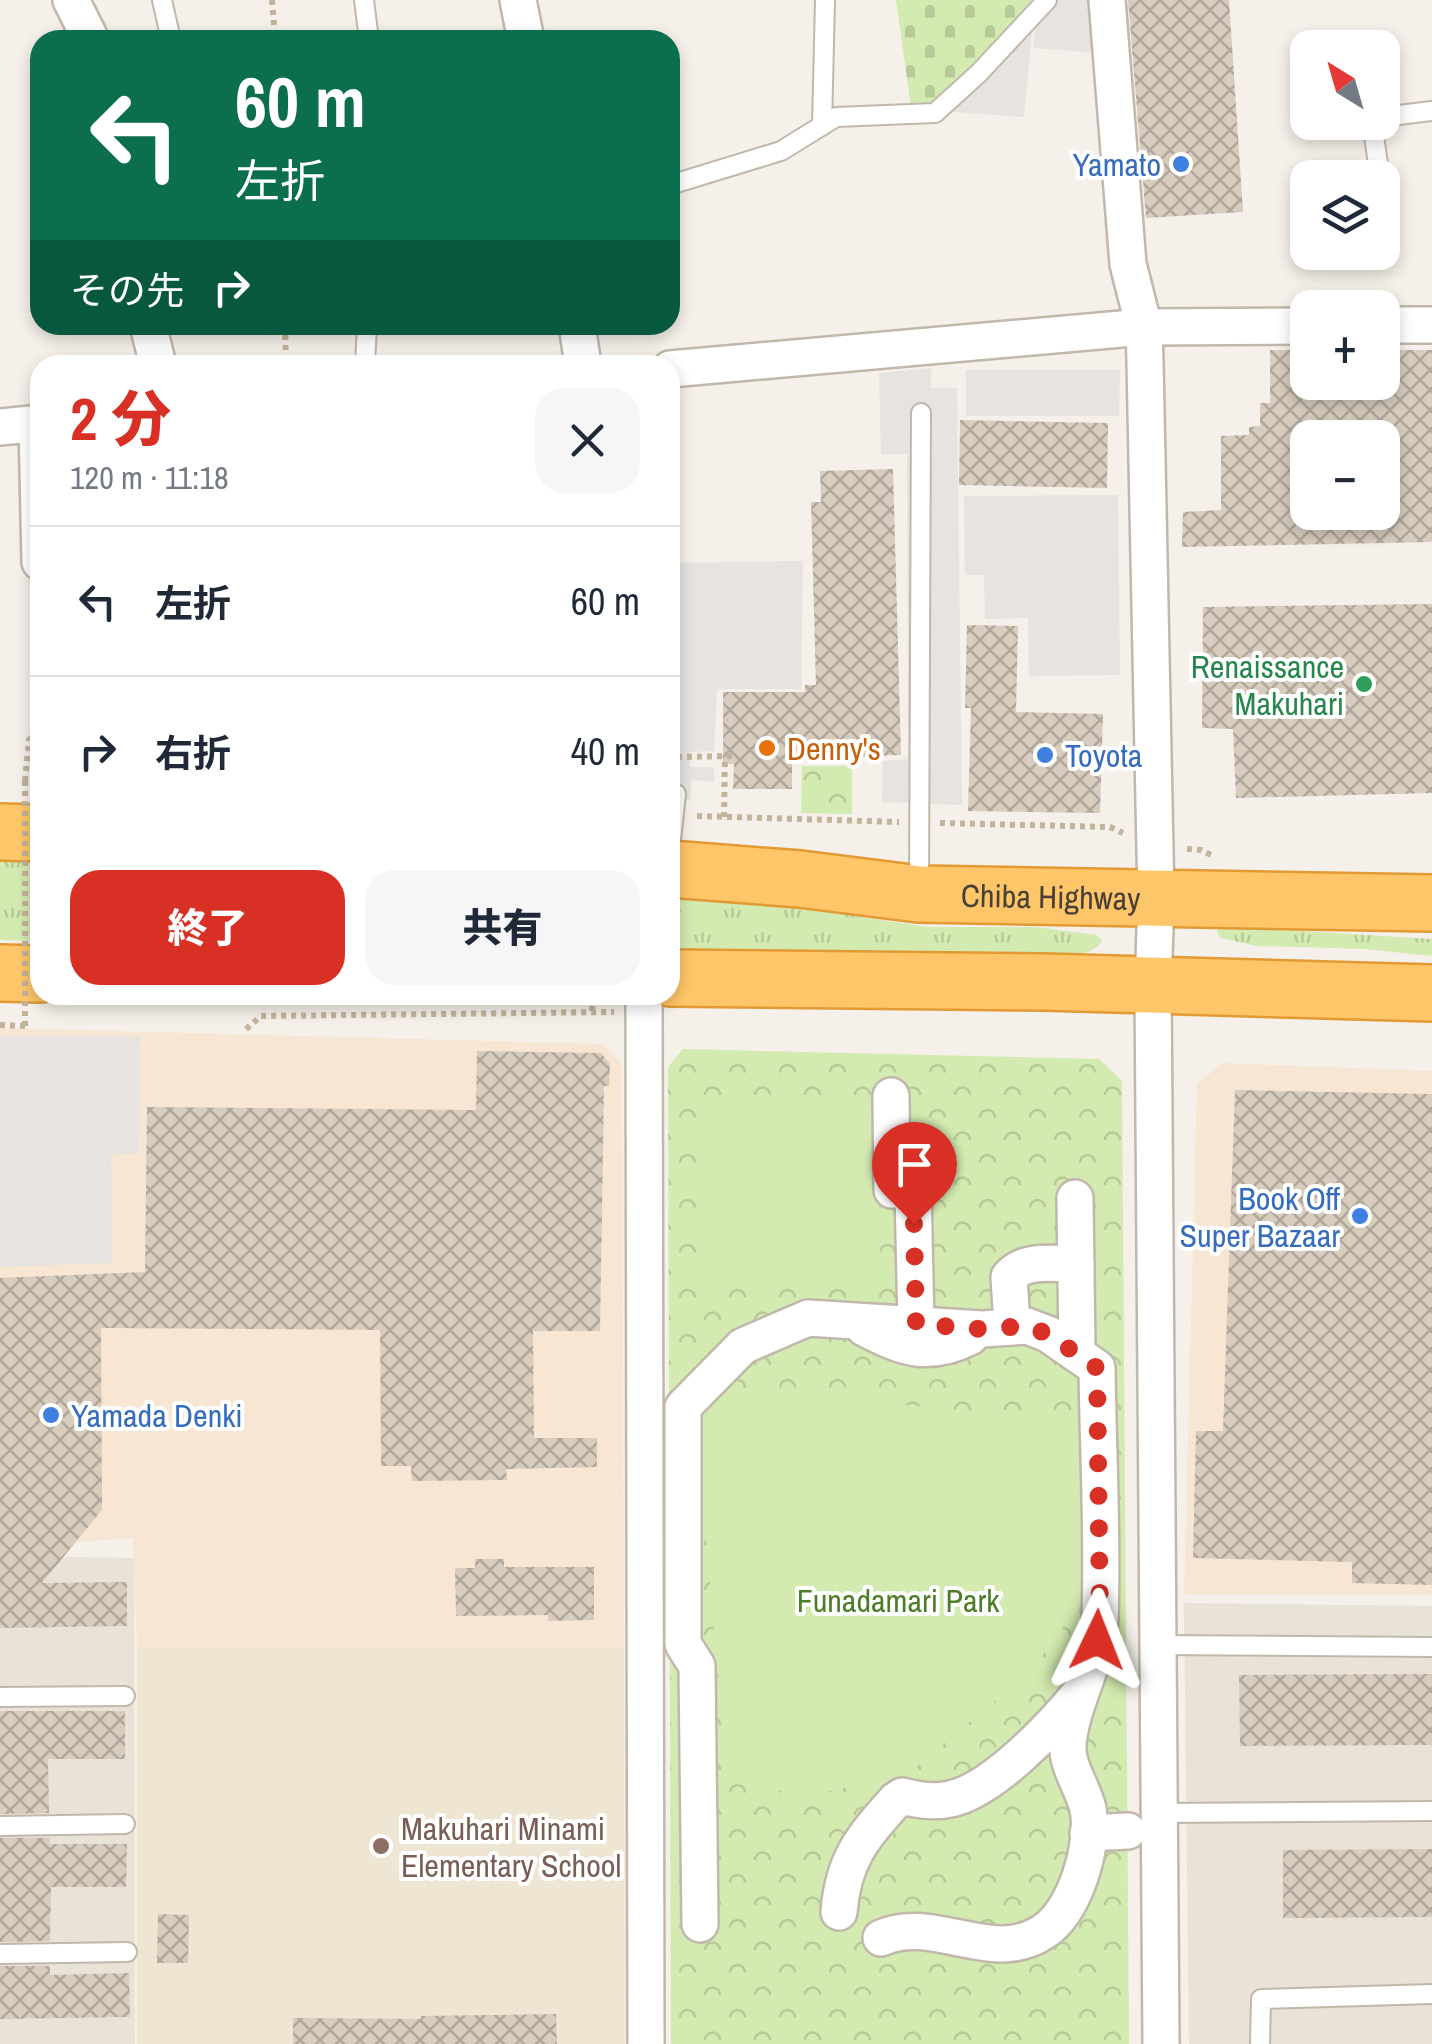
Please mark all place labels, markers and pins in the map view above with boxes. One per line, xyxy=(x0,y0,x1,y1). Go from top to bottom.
place label: Yamato xyxy=(1072,143,1161,186)
marker: Yamato xyxy=(1170,153,1192,175)
place label: Renaissance Makuhari xyxy=(1191,645,1344,725)
marker: Renaissance Makuhari xyxy=(1353,673,1375,695)
place label: Denny's xyxy=(787,727,881,770)
place label: Toyota xyxy=(1065,734,1143,777)
marker: Denny's xyxy=(756,737,778,759)
marker: Toyota xyxy=(1034,744,1056,766)
pin xyxy=(872,1122,957,1225)
place label: Book Off Super Bazaar xyxy=(1180,1177,1341,1257)
marker: Book Off Super Bazaar xyxy=(1349,1205,1371,1227)
place label: Yamada Denki xyxy=(71,1394,243,1437)
marker: Yamada Denki xyxy=(40,1404,62,1426)
place label: Makuhari Minami Elementary School xyxy=(401,1807,621,1887)
marker: Makuhari Minami Elementary School xyxy=(370,1835,392,1857)

